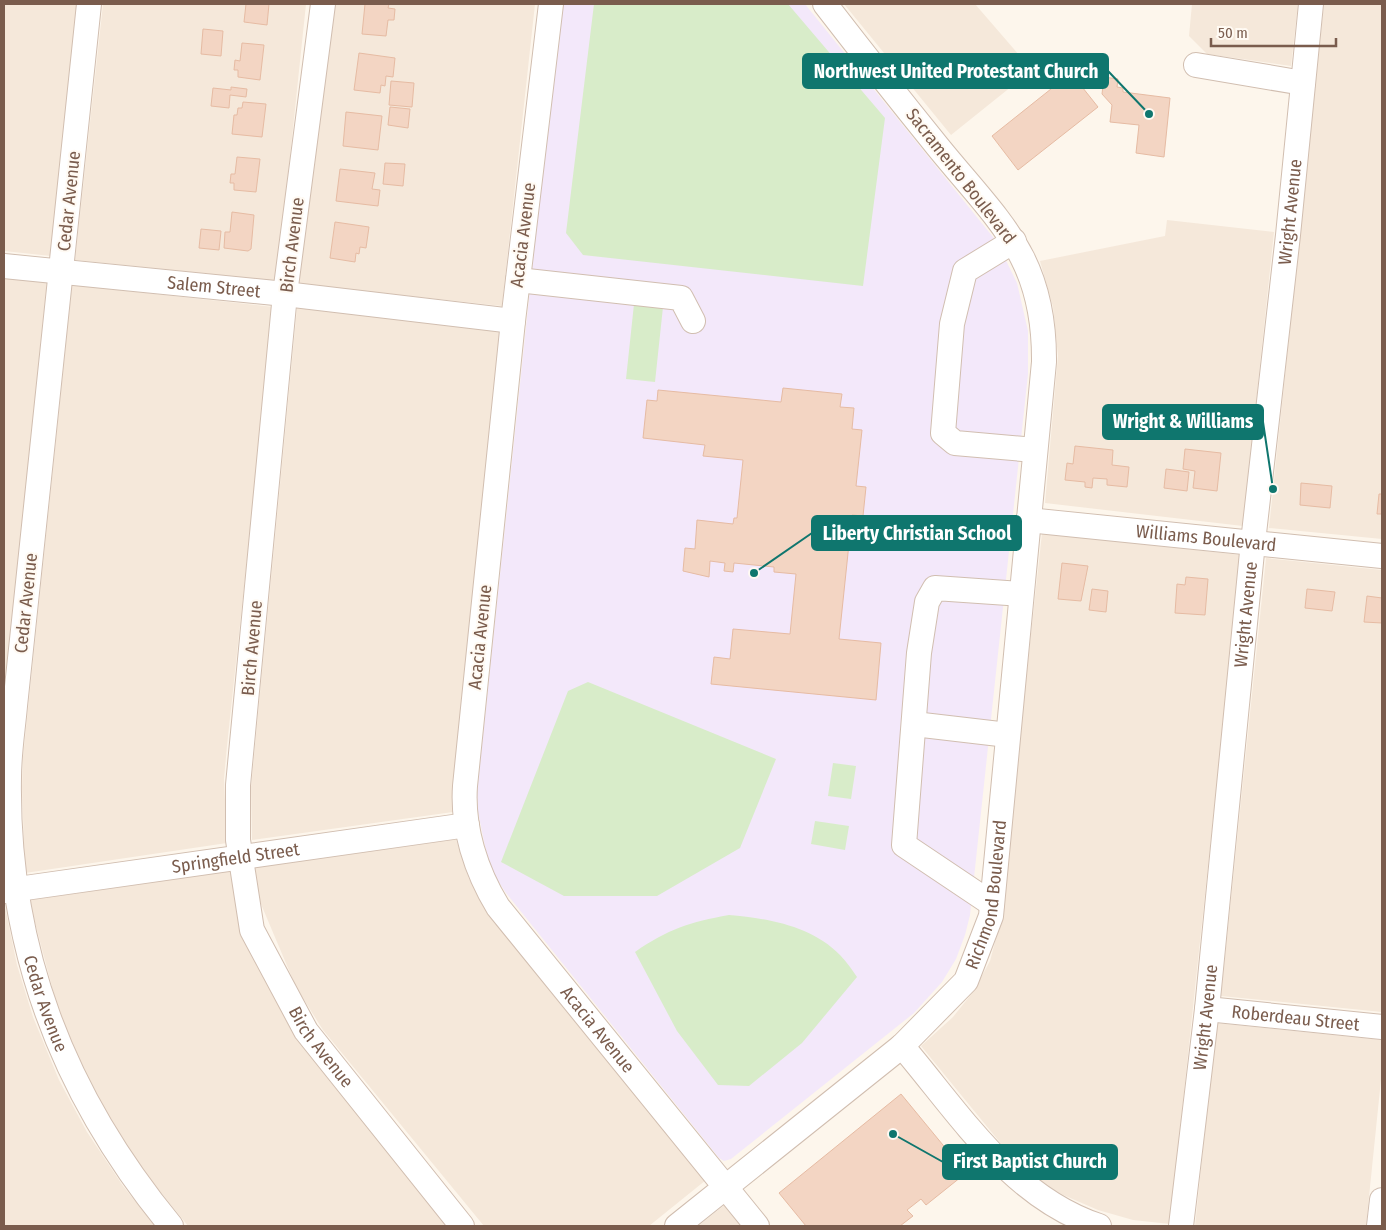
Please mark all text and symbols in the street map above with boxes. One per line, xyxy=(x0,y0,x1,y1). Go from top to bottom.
scale bar xyxy=(1211,15,1336,47)
text: 50 m xyxy=(1218,24,1248,42)
callout: Northwest United Protestant Church xyxy=(803,54,1108,88)
text: Northwest United Protestant Church xyxy=(814,60,1098,83)
street label: Sacramento Boulevard xyxy=(901,104,1021,248)
street label: Cedar Avenue xyxy=(53,150,85,252)
street label: Wright Avenue xyxy=(1274,158,1307,266)
street label: Acacia Avenue xyxy=(506,181,540,289)
street label: Birch Avenue xyxy=(275,196,309,294)
street label: Salem Street xyxy=(166,271,262,303)
callout: Wright & Williams xyxy=(1103,405,1263,439)
text: Wright & Williams xyxy=(1113,410,1254,433)
callout: Liberty Christian School xyxy=(812,516,1021,550)
street label: Williams Boulevard xyxy=(1135,520,1277,556)
text: Liberty Christian School xyxy=(823,522,1012,545)
street label: Cedar Avenue xyxy=(10,552,42,654)
street label: Wright Avenue xyxy=(1230,560,1262,669)
street label: Acacia Avenue xyxy=(464,583,496,690)
street label: Birch Avenue xyxy=(237,599,267,697)
street label: Richmond Boulevard xyxy=(961,819,1011,972)
street label: Springfield Street xyxy=(170,838,301,878)
street label: Cedar Avenue xyxy=(19,953,72,1055)
street label: Wright Avenue xyxy=(1189,963,1222,1072)
street label: Acacia Avenue xyxy=(556,982,639,1077)
street label: Roberdeau Street xyxy=(1231,1001,1361,1036)
street label: Birch Avenue xyxy=(284,1003,358,1092)
callout: First Baptist Church xyxy=(943,1145,1117,1179)
text: First Baptist Church xyxy=(953,1150,1107,1173)

